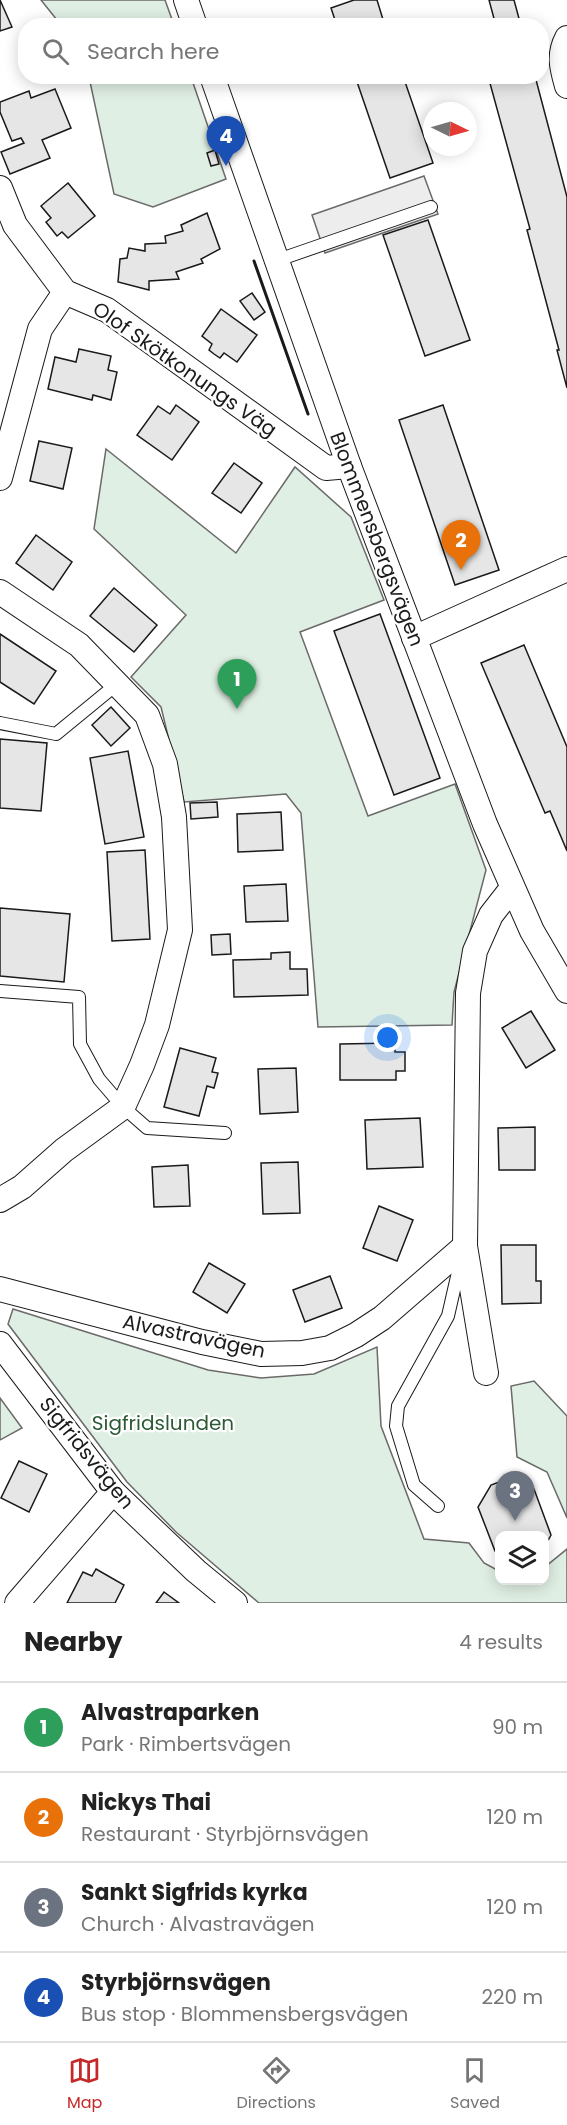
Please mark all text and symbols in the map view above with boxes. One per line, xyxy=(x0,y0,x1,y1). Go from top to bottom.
search box xyxy=(18,18,549,84)
icon: search xyxy=(39,35,72,68)
text: Search here xyxy=(87,36,220,67)
north arrow xyxy=(423,102,477,156)
pin: 4 xyxy=(206,116,246,166)
street label: Olof Skötkonungs Väg xyxy=(87,295,283,443)
street label: Blommensbergsvägen xyxy=(323,428,431,650)
pin: 2 xyxy=(442,520,480,570)
pin: 1 xyxy=(218,660,256,709)
your location xyxy=(373,1023,402,1052)
street label: Alvastravägen xyxy=(120,1307,268,1365)
street label: Sigfridsvägen xyxy=(33,1391,141,1515)
park label: Sigfridslunden xyxy=(92,1409,234,1437)
pin: 3 xyxy=(496,1472,534,1521)
map controls xyxy=(495,1531,549,1585)
button: layers xyxy=(495,1531,549,1585)
text: Nearby xyxy=(24,1624,122,1660)
text: 4 results xyxy=(459,1628,543,1656)
text: Alvastraparken xyxy=(81,1697,259,1728)
text: 1 xyxy=(40,1713,47,1741)
text: 90 m xyxy=(492,1713,543,1741)
text: Park · Rimbertsvägen xyxy=(81,1730,291,1758)
text: Nickys Thai xyxy=(81,1787,211,1818)
text: 2 xyxy=(38,1803,49,1831)
text: 120 m xyxy=(487,1803,543,1831)
text: Restaurant · Styrbjörnsvägen xyxy=(81,1820,369,1848)
text: Sankt Sigfrids kyrka xyxy=(81,1877,308,1908)
text: 3 xyxy=(37,1893,50,1921)
text: 120 m xyxy=(487,1893,543,1921)
text: Church · Alvastravägen xyxy=(81,1910,315,1938)
text: Styrbjörnsvägen xyxy=(81,1967,271,1998)
text: 4 xyxy=(37,1983,50,2011)
text: 220 m xyxy=(482,1983,543,2011)
text: Bus stop · Blommensbergsvägen xyxy=(81,2000,408,2028)
tab: Map xyxy=(67,2054,102,2115)
tab: Directions xyxy=(237,2054,316,2115)
tab: Saved xyxy=(450,2054,500,2115)

